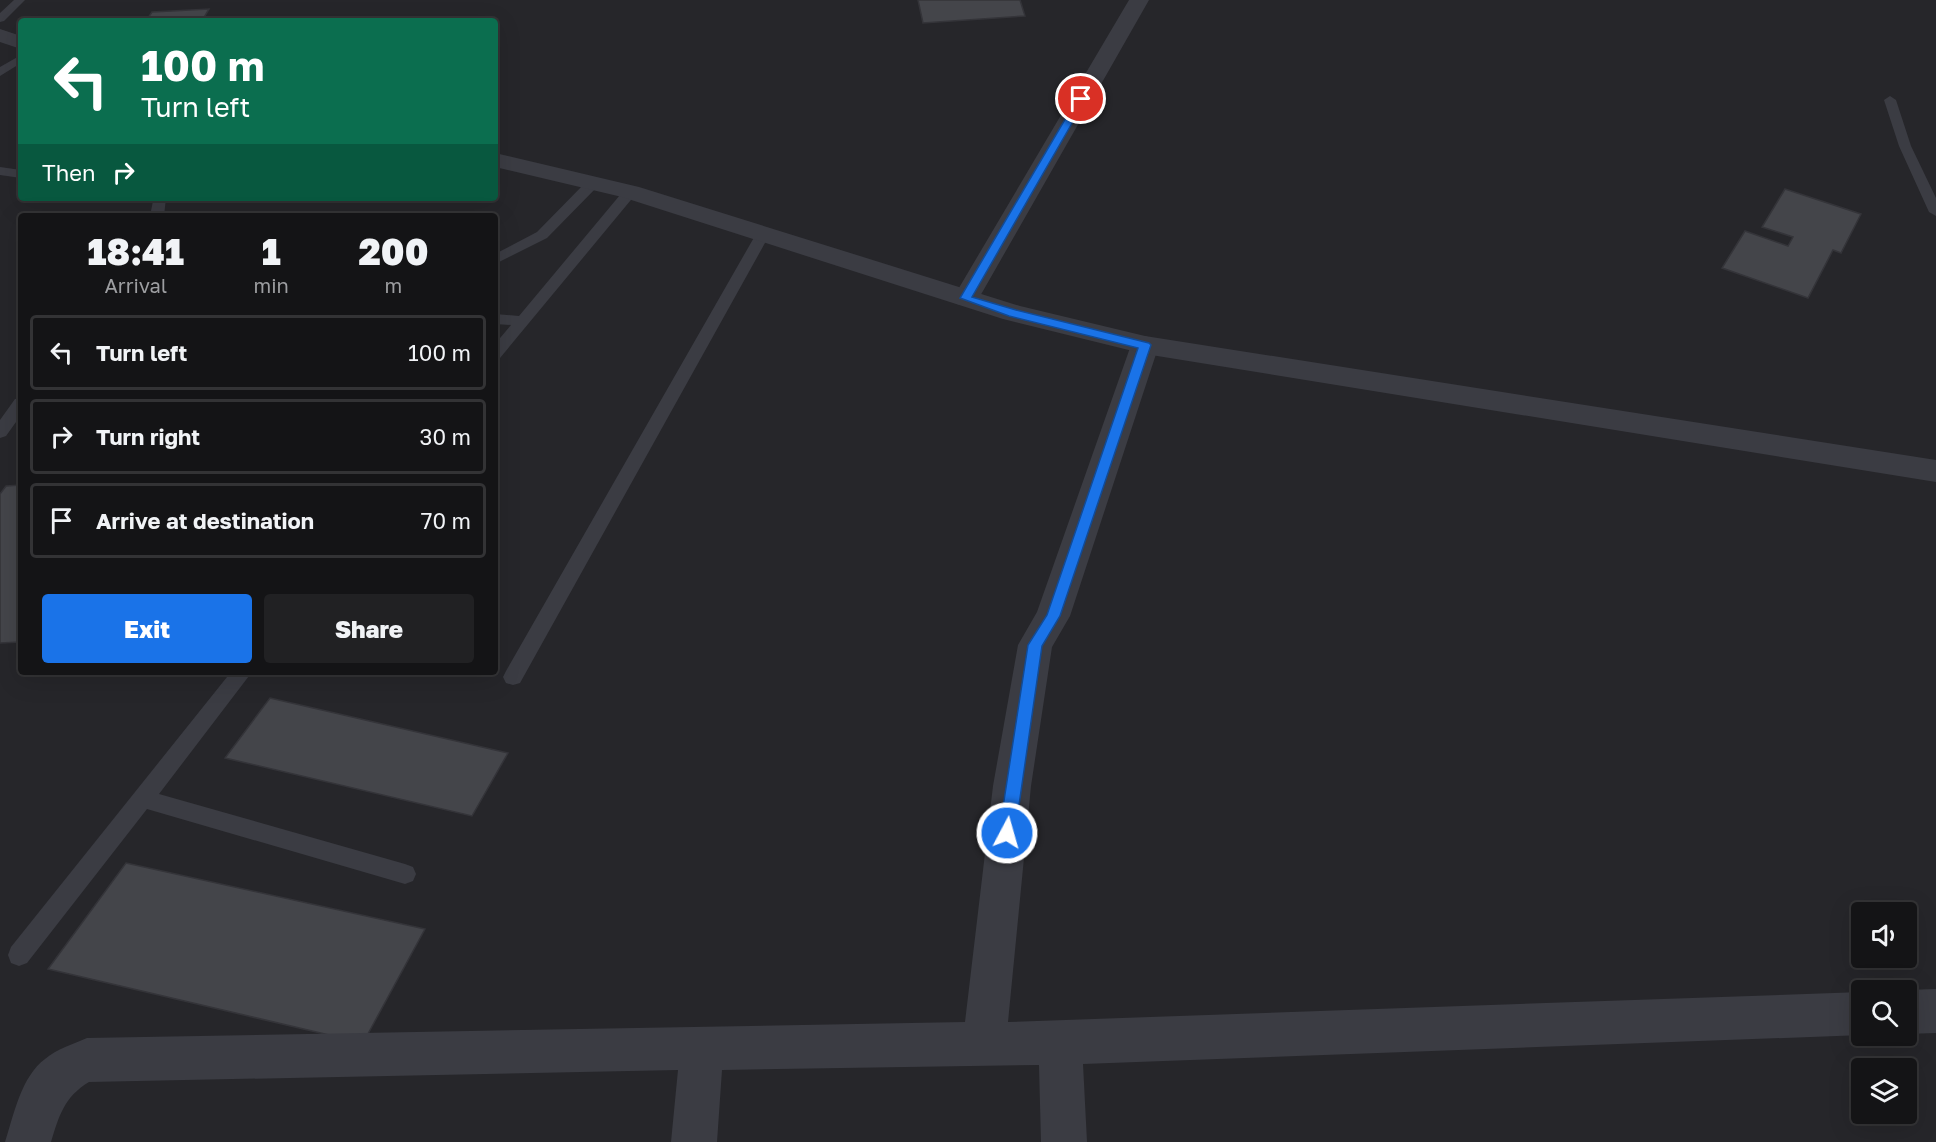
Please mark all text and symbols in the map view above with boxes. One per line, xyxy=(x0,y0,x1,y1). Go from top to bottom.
text: 100 m xyxy=(141,40,264,90)
icon: left xyxy=(42,42,120,120)
pin xyxy=(1055,73,1106,124)
icon: arrive xyxy=(1064,82,1097,115)
text: Turn left xyxy=(141,91,250,123)
icon: right xyxy=(107,156,140,189)
text: Then xyxy=(42,159,95,186)
text: 18:41 xyxy=(88,230,184,273)
text: 1 xyxy=(262,230,281,273)
text: 200 xyxy=(359,230,428,273)
text: Arrival xyxy=(104,273,167,297)
text: min xyxy=(254,273,289,297)
text: m xyxy=(385,273,402,297)
icon: left xyxy=(45,336,78,369)
text: Turn left xyxy=(96,339,187,366)
text: 100 m xyxy=(408,339,471,366)
icon: right xyxy=(45,420,78,453)
text: Turn right xyxy=(96,423,200,450)
text: 30 m xyxy=(420,423,471,450)
icon: arrive xyxy=(45,504,78,537)
text: Arrive at destination xyxy=(96,507,314,534)
text: 70 m xyxy=(421,507,471,534)
button: Exit xyxy=(42,594,252,663)
button: Share xyxy=(264,594,474,663)
position arrow xyxy=(975,801,1039,865)
map controls xyxy=(1851,902,1917,1124)
button: sound xyxy=(1851,902,1917,968)
button: search xyxy=(1851,980,1917,1046)
button: layers xyxy=(1851,1058,1917,1124)

